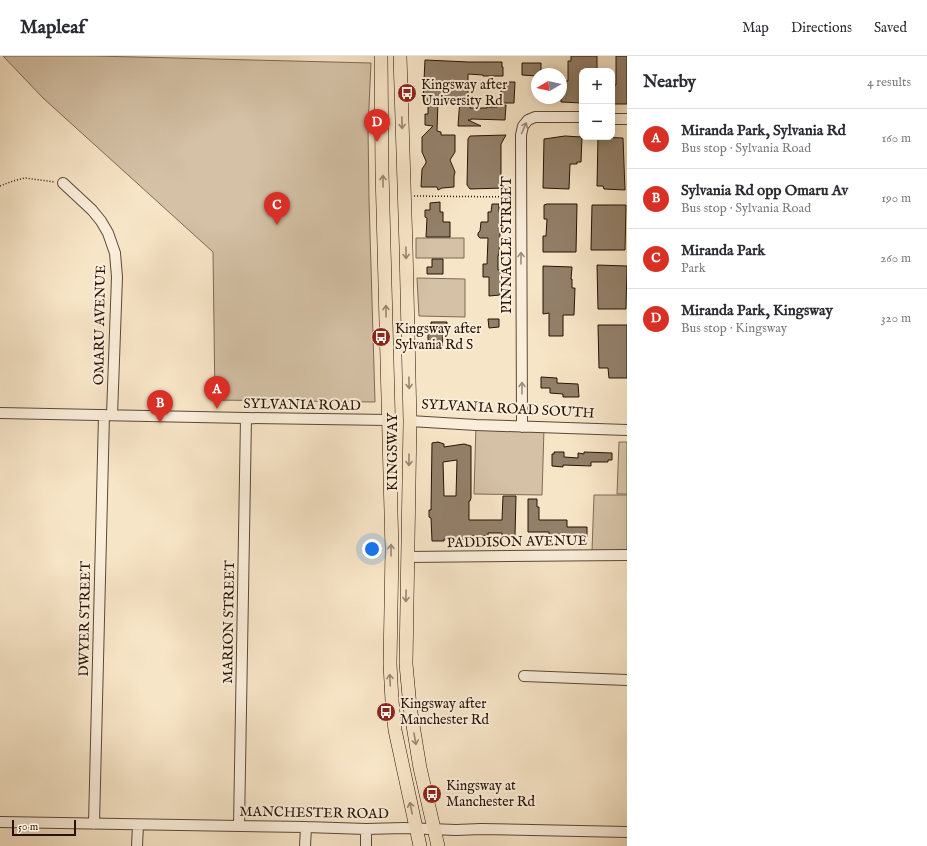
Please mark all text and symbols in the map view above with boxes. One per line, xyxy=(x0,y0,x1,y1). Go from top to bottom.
text: Mapleaf xyxy=(20,16,85,40)
text: Map xyxy=(742,19,769,37)
text: Directions xyxy=(791,19,852,37)
text: Saved xyxy=(874,19,907,37)
north arrow xyxy=(531,68,567,104)
map controls xyxy=(579,68,615,140)
button: + xyxy=(579,68,615,104)
text: Nearby xyxy=(643,72,696,93)
text: 4 results xyxy=(867,74,911,91)
place label: Kingsway after University Rd xyxy=(421,76,507,110)
bus stop icon: Kingsway after University Rd xyxy=(396,82,418,104)
button: − xyxy=(579,104,615,140)
pin: D xyxy=(364,109,390,142)
one-way arrow xyxy=(398,116,406,129)
text: Miranda Park, Sylvania Rd xyxy=(681,121,846,140)
one-way arrow xyxy=(520,123,528,135)
text: A xyxy=(652,130,660,147)
text: 160 m xyxy=(881,130,911,147)
text: Bus stop · Sylvania Road xyxy=(681,140,811,157)
one-way arrow xyxy=(379,175,386,188)
street label: PINNACLE STREET xyxy=(498,175,516,314)
text: Sylvania Rd opp Omaru Av xyxy=(681,181,848,200)
text: B xyxy=(652,190,660,207)
text: 190 m xyxy=(881,190,911,207)
pin: C xyxy=(264,192,290,225)
text: Bus stop · Sylvania Road xyxy=(681,200,811,217)
text: Miranda Park xyxy=(681,241,765,260)
one-way arrow xyxy=(403,246,410,259)
text: C xyxy=(651,250,661,267)
text: 260 m xyxy=(880,250,911,267)
one-way arrow xyxy=(517,252,525,265)
text: Park xyxy=(681,260,706,277)
street label: OMARU AVENUE xyxy=(90,264,110,385)
text: Miranda Park, Kingsway xyxy=(681,301,833,320)
one-way arrow xyxy=(382,305,389,318)
text: D xyxy=(651,310,661,327)
text: 320 m xyxy=(881,310,911,327)
place label: Kingsway after Sylvania Rd S xyxy=(395,320,481,354)
text: Bus stop · Kingsway xyxy=(681,320,787,337)
bus stop icon: Kingsway after Sylvania Rd S xyxy=(370,326,392,348)
pin: A xyxy=(204,376,230,409)
one-way arrow xyxy=(405,376,413,389)
one-way arrow xyxy=(518,382,526,395)
pin: B xyxy=(147,390,173,423)
street label: SYLVANIA ROAD xyxy=(243,395,361,415)
street label: SYLVANIA ROAD SOUTH xyxy=(421,395,595,423)
street label: KINGSWAY xyxy=(384,412,402,491)
one-way arrow xyxy=(405,453,413,466)
street label: PADDISON AVENUE xyxy=(447,532,588,552)
your location xyxy=(362,539,382,559)
one-way arrow xyxy=(388,544,395,557)
street label: MARION STREET xyxy=(219,559,239,684)
street label: DWYER STREET xyxy=(75,560,95,677)
one-way arrow xyxy=(403,589,410,602)
one-way arrow xyxy=(387,674,394,687)
place label: Kingsway after Manchester Rd xyxy=(400,695,489,729)
bus stop icon: Kingsway after Manchester Rd xyxy=(375,701,397,723)
one-way arrow xyxy=(412,732,420,745)
place label: Kingsway at Manchester Rd xyxy=(446,777,535,811)
bus stop icon: Kingsway at Manchester Rd xyxy=(421,783,443,805)
one-way arrow xyxy=(407,802,415,815)
street label: MANCHESTER ROAD xyxy=(239,803,389,823)
scale bar xyxy=(12,818,76,837)
text: 50 m xyxy=(18,820,38,834)

